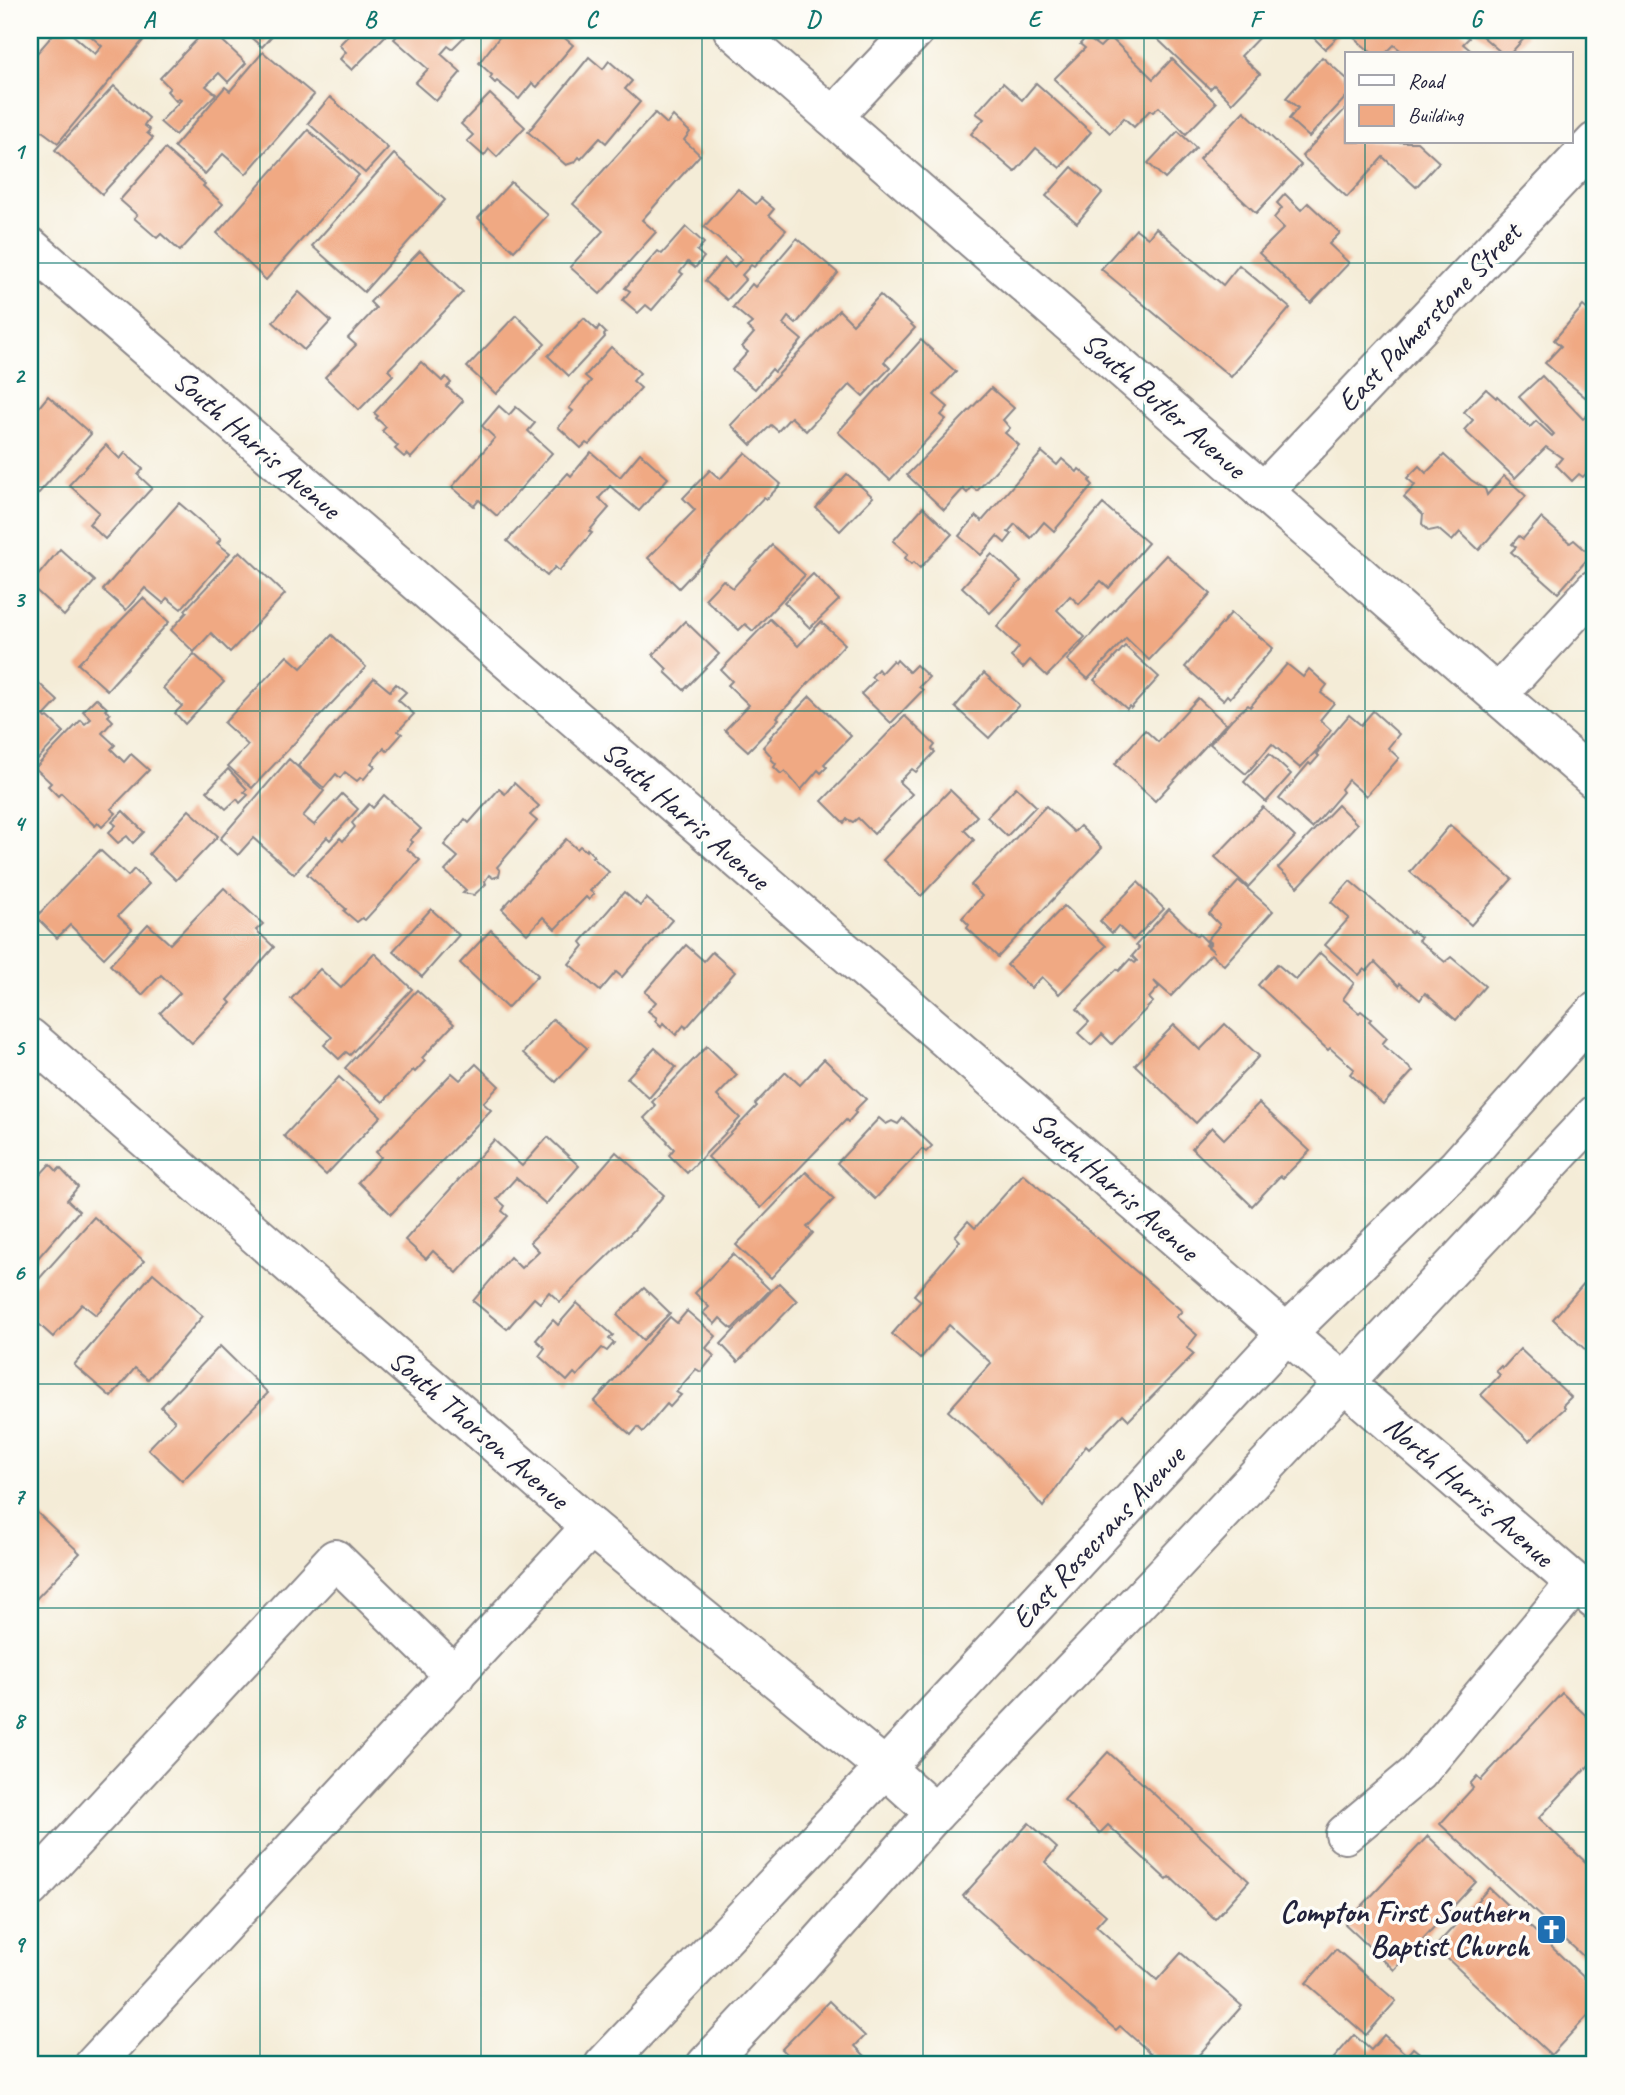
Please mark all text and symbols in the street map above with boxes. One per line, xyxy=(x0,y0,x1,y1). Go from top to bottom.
text: A xyxy=(143,5,157,34)
text: B xyxy=(364,5,378,34)
text: C xyxy=(586,5,600,34)
text: D xyxy=(806,5,822,34)
text: E xyxy=(1028,5,1044,34)
text: F xyxy=(1250,5,1266,34)
text: G xyxy=(1470,5,1485,34)
legend xyxy=(1345,52,1572,144)
text: Road xyxy=(1408,68,1447,94)
text: Building xyxy=(1408,102,1465,128)
text: 1 xyxy=(14,137,27,166)
street label: East Palmerstone Street xyxy=(1329,212,1531,420)
street label: South Butler Avenue xyxy=(1074,323,1256,488)
text: 2 xyxy=(14,361,27,390)
street label: South Harris Avenue xyxy=(165,361,350,529)
text: 3 xyxy=(14,585,27,614)
street label: South Harris Avenue xyxy=(594,732,779,900)
text: 4 xyxy=(14,809,27,838)
text: 5 xyxy=(14,1033,26,1062)
street label: South Harris Avenue xyxy=(1023,1103,1208,1271)
text: 6 xyxy=(14,1258,27,1287)
street label: South Thorson Avenue xyxy=(381,1341,578,1519)
street label: North Harris Avenue xyxy=(1376,1407,1563,1577)
street label: East Rosecrans Avenue xyxy=(1003,1436,1194,1637)
text: 7 xyxy=(14,1482,27,1511)
text: 8 xyxy=(14,1706,27,1735)
place label: Compton First Southern Baptist Church xyxy=(1280,1893,1530,1965)
church icon: Compton First Southern Baptist Church xyxy=(1535,1912,1569,1946)
text: 9 xyxy=(14,1930,27,1959)

